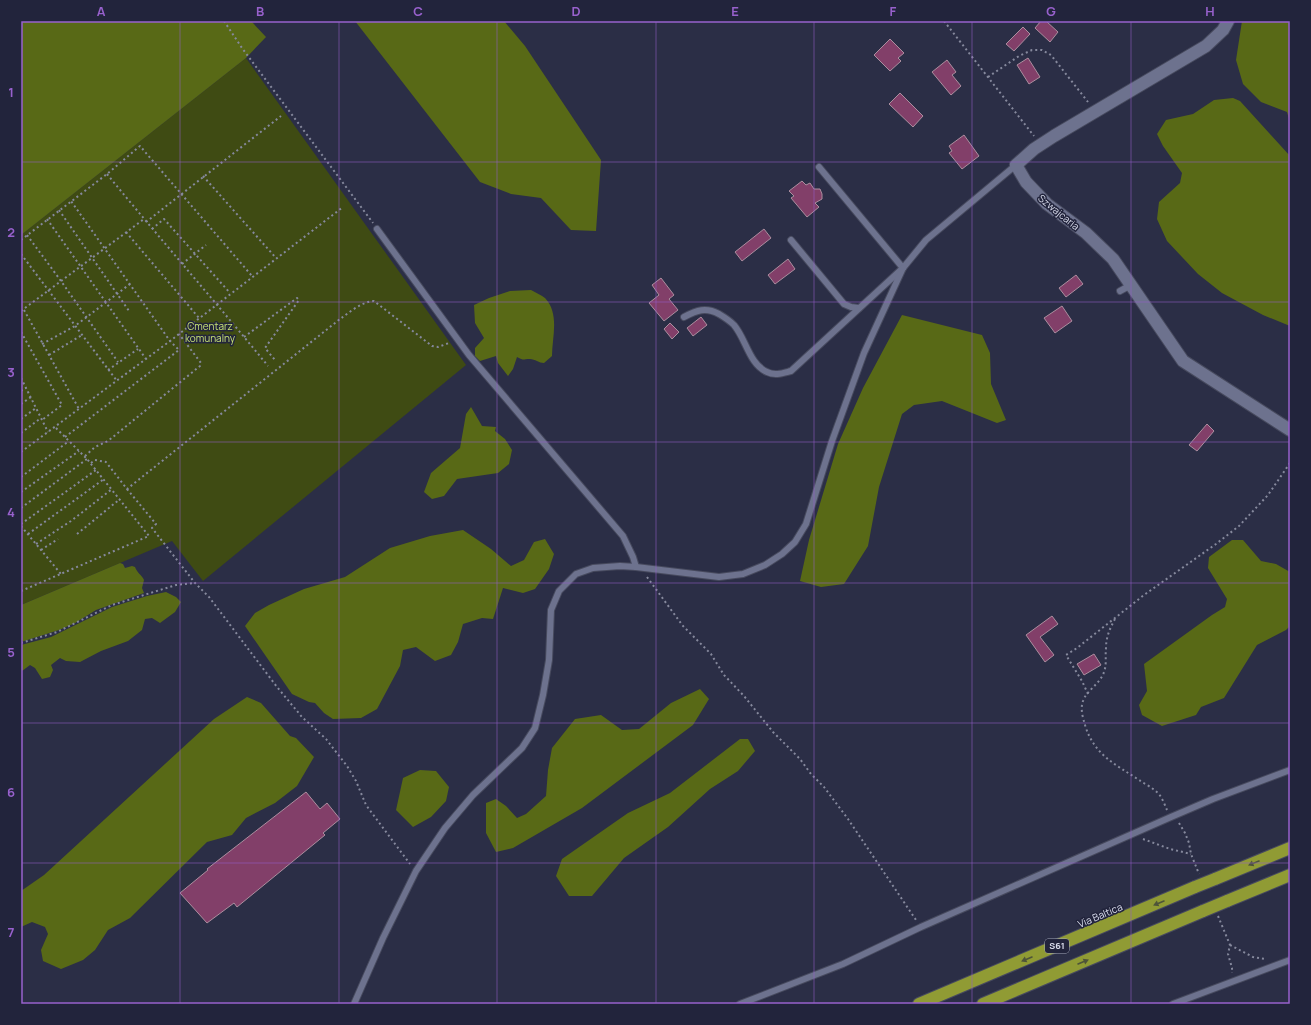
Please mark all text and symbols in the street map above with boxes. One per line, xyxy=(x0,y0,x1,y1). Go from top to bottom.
text: A xyxy=(97,2,106,20)
text: B xyxy=(256,2,264,20)
text: C xyxy=(413,2,423,20)
text: D xyxy=(571,2,581,20)
text: E xyxy=(731,2,739,20)
text: F xyxy=(890,2,897,20)
text: G xyxy=(1046,2,1056,20)
text: H xyxy=(1205,2,1215,20)
text: 1 xyxy=(8,83,14,101)
street label: Szwajcaria xyxy=(1035,191,1083,233)
text: 2 xyxy=(7,223,15,241)
park label: Cmentarz komunalny xyxy=(185,319,236,345)
text: 3 xyxy=(7,363,15,381)
text: 4 xyxy=(7,503,15,521)
text: 5 xyxy=(7,643,15,661)
text: 6 xyxy=(7,783,15,801)
one-way arrow xyxy=(1247,860,1259,866)
street label: Via Baltica xyxy=(1076,899,1124,931)
one-way arrow xyxy=(1153,900,1165,906)
text: 7 xyxy=(8,923,15,941)
road number: S61 xyxy=(1045,939,1069,953)
one-way arrow xyxy=(1020,956,1032,962)
one-way arrow xyxy=(1078,958,1090,964)

